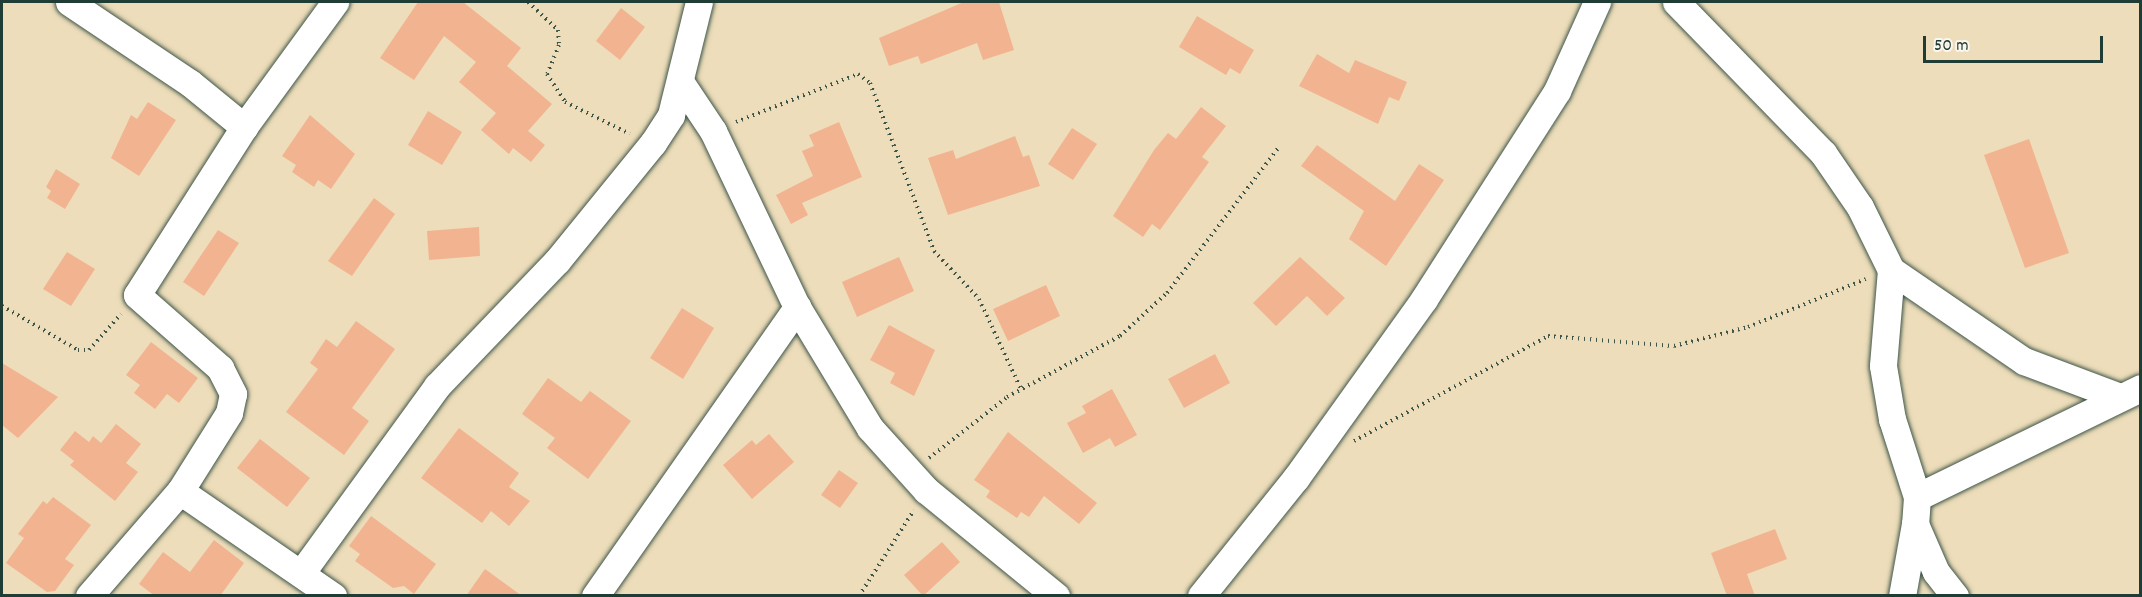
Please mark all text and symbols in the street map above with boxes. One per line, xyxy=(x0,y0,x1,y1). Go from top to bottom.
scale bar xyxy=(1926,24,2106,62)
text: 50 m xyxy=(1934,34,1969,59)

